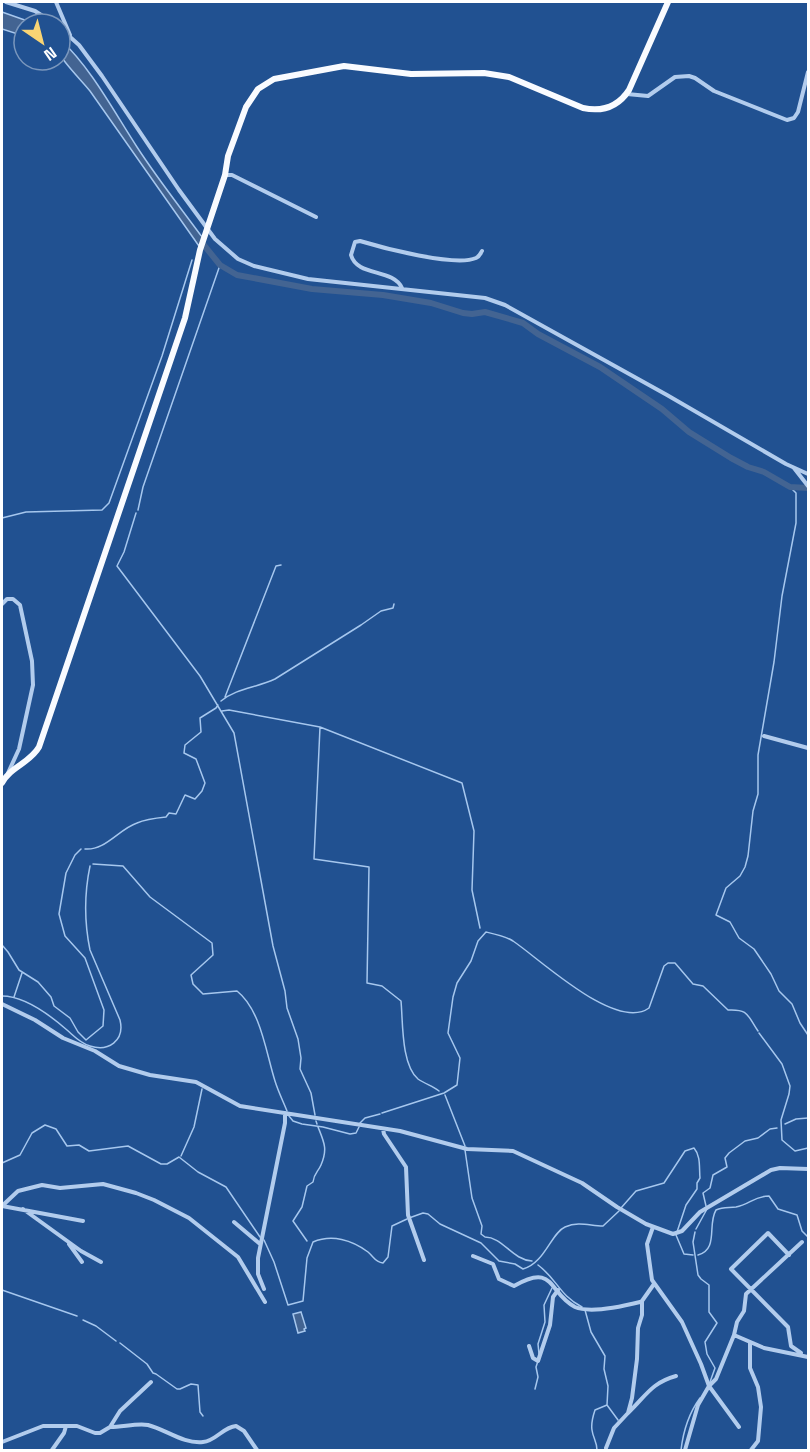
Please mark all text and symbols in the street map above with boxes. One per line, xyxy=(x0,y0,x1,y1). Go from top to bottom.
north arrow xyxy=(12,12,72,72)
text: N xyxy=(40,42,61,66)

